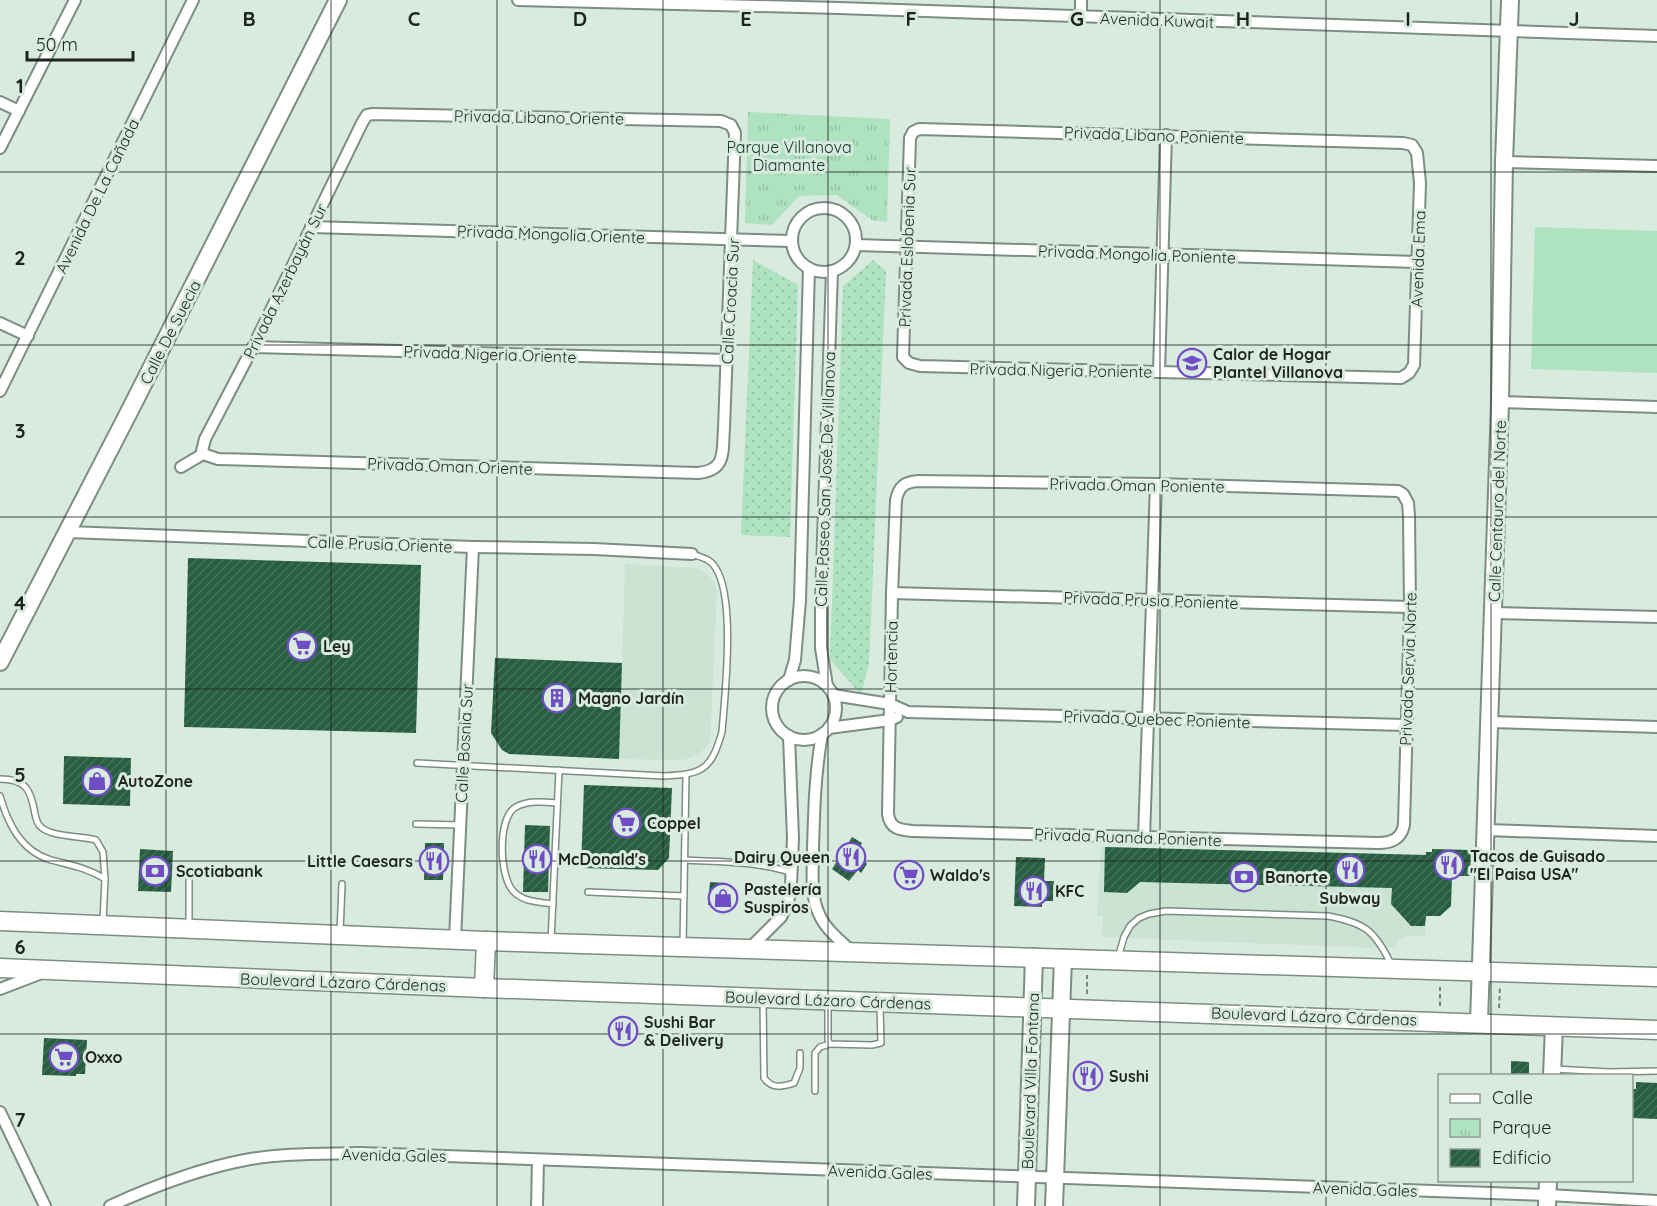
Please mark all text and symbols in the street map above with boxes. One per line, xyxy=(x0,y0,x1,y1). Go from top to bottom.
text: B xyxy=(242,6,256,31)
text: C xyxy=(408,6,421,31)
text: D xyxy=(573,6,587,31)
text: E xyxy=(740,6,752,31)
text: F xyxy=(905,6,917,31)
text: G xyxy=(1070,6,1084,31)
text: H xyxy=(1236,6,1250,31)
text: I xyxy=(1405,6,1411,31)
text: J xyxy=(1568,6,1580,31)
street label: Avenida Kuwait xyxy=(1100,8,1214,32)
scale bar xyxy=(27,24,134,62)
text: 50 m xyxy=(36,33,78,56)
text: 1 xyxy=(16,73,24,98)
street label: Privada Libano Oriente xyxy=(454,106,624,128)
street label: Avenida De La Cañada xyxy=(51,115,143,277)
street label: Privada Libano Poniente xyxy=(1064,122,1244,148)
park label: Parque Villanova Diamante xyxy=(726,137,852,175)
street label: Privada Eslobenia Sur xyxy=(894,166,920,328)
street label: Privada Azerbayán Sur xyxy=(239,200,331,362)
street label: Avenida Ema xyxy=(1406,210,1430,308)
street label: Privada Mongolia Oriente xyxy=(457,221,645,247)
street label: Calle Croacia Sur xyxy=(717,237,743,365)
street label: Privada Mongolia Poniente xyxy=(1038,241,1236,267)
text: 2 xyxy=(14,245,26,270)
street label: Calle De Suecia xyxy=(135,277,205,387)
street label: Privada Nigeria Oriente xyxy=(403,341,577,367)
place label: Calor de Hogar Plantel Villanova xyxy=(1213,344,1343,382)
school or university icon: Calor de Hogar Plantel Villanova xyxy=(1176,347,1208,379)
street label: Calle Paseo San José De Villanova xyxy=(811,351,839,607)
street label: Privada Nigeria Poniente xyxy=(969,358,1153,382)
text: 3 xyxy=(15,418,25,443)
street label: Calle Centauro del Norte xyxy=(1484,420,1510,602)
street label: Privada Oman Oriente xyxy=(367,453,533,479)
street label: Privada Oman Poniente xyxy=(1049,473,1225,497)
street label: Calle Prusia Oriente xyxy=(307,531,453,557)
street label: Privada Prusia Poniente xyxy=(1063,587,1239,613)
text: 4 xyxy=(14,590,26,615)
street label: Privada Servia Norte xyxy=(1395,592,1421,746)
street label: Hortencia xyxy=(880,621,902,693)
supermarket icon: Ley xyxy=(286,630,318,662)
place label: Ley xyxy=(323,636,351,656)
building icon: Magno Jardín xyxy=(541,682,573,714)
street label: Calle Bosnia Sur xyxy=(451,683,477,803)
place label: Magno Jardín xyxy=(578,688,684,708)
street label: Privada Quebec Poniente xyxy=(1063,706,1251,732)
text: 5 xyxy=(14,762,26,787)
shop icon: AutoZone xyxy=(81,765,113,797)
place label: AutoZone xyxy=(118,771,193,791)
supermarket icon: Coppel xyxy=(610,807,642,839)
place label: Coppel xyxy=(647,813,701,833)
street label: Privada Ruanda Poniente xyxy=(1034,824,1222,850)
restaurant icon: Dairy Queen xyxy=(835,841,867,873)
restaurant icon: McDonald's xyxy=(521,843,553,875)
restaurant icon: Little Caesars xyxy=(418,845,450,877)
place label: Tacos de Guisado "El Paisa USA" xyxy=(1470,846,1605,884)
place label: Dairy Queen xyxy=(734,847,830,867)
place label: McDonald's xyxy=(558,849,646,869)
restaurant icon: Tacos de Guisado "El Paisa USA" xyxy=(1433,849,1465,881)
place label: Little Caesars xyxy=(307,851,413,871)
restaurant icon: Subway xyxy=(1334,854,1366,886)
bank icon: Scotiabank xyxy=(139,855,171,887)
supermarket icon: Waldo's xyxy=(893,859,925,891)
place label: Scotiabank xyxy=(176,861,263,881)
bank icon: Banorte xyxy=(1228,861,1260,893)
place label: Waldo's xyxy=(930,865,991,885)
place label: Banorte xyxy=(1265,867,1328,887)
restaurant icon: KFC xyxy=(1018,875,1050,907)
place label: Pastelería Suspiros xyxy=(744,879,822,917)
place label: KFC xyxy=(1055,881,1084,901)
shop icon: Pastelería Suspiros xyxy=(707,882,739,914)
place label: Subway xyxy=(1320,888,1380,908)
text: 6 xyxy=(14,934,26,959)
street label: Boulevard Lázaro Cárdenas xyxy=(240,968,446,996)
street label: Boulevard Lázaro Cárdenas xyxy=(725,986,931,1014)
street label: Boulevard Villa Fontana xyxy=(1017,992,1043,1170)
street label: Boulevard Lázaro Cárdenas xyxy=(1211,1002,1417,1030)
place label: Sushi Bar & Delivery xyxy=(644,1012,724,1050)
restaurant icon: Sushi Bar & Delivery xyxy=(607,1015,639,1047)
supermarket icon: Oxxo xyxy=(48,1041,80,1073)
place label: Oxxo xyxy=(85,1047,123,1067)
restaurant icon: Sushi xyxy=(1072,1060,1104,1092)
place label: Sushi xyxy=(1109,1066,1149,1086)
legend xyxy=(1438,1074,1633,1182)
text: Calle xyxy=(1492,1086,1533,1109)
text: 7 xyxy=(15,1107,26,1132)
text: Parque xyxy=(1492,1116,1551,1139)
street label: Avenida Gales xyxy=(341,1144,447,1166)
text: Edificio xyxy=(1492,1146,1551,1169)
street label: Avenida Gales xyxy=(827,1160,933,1184)
street label: Avenida Gales xyxy=(1312,1177,1418,1201)

